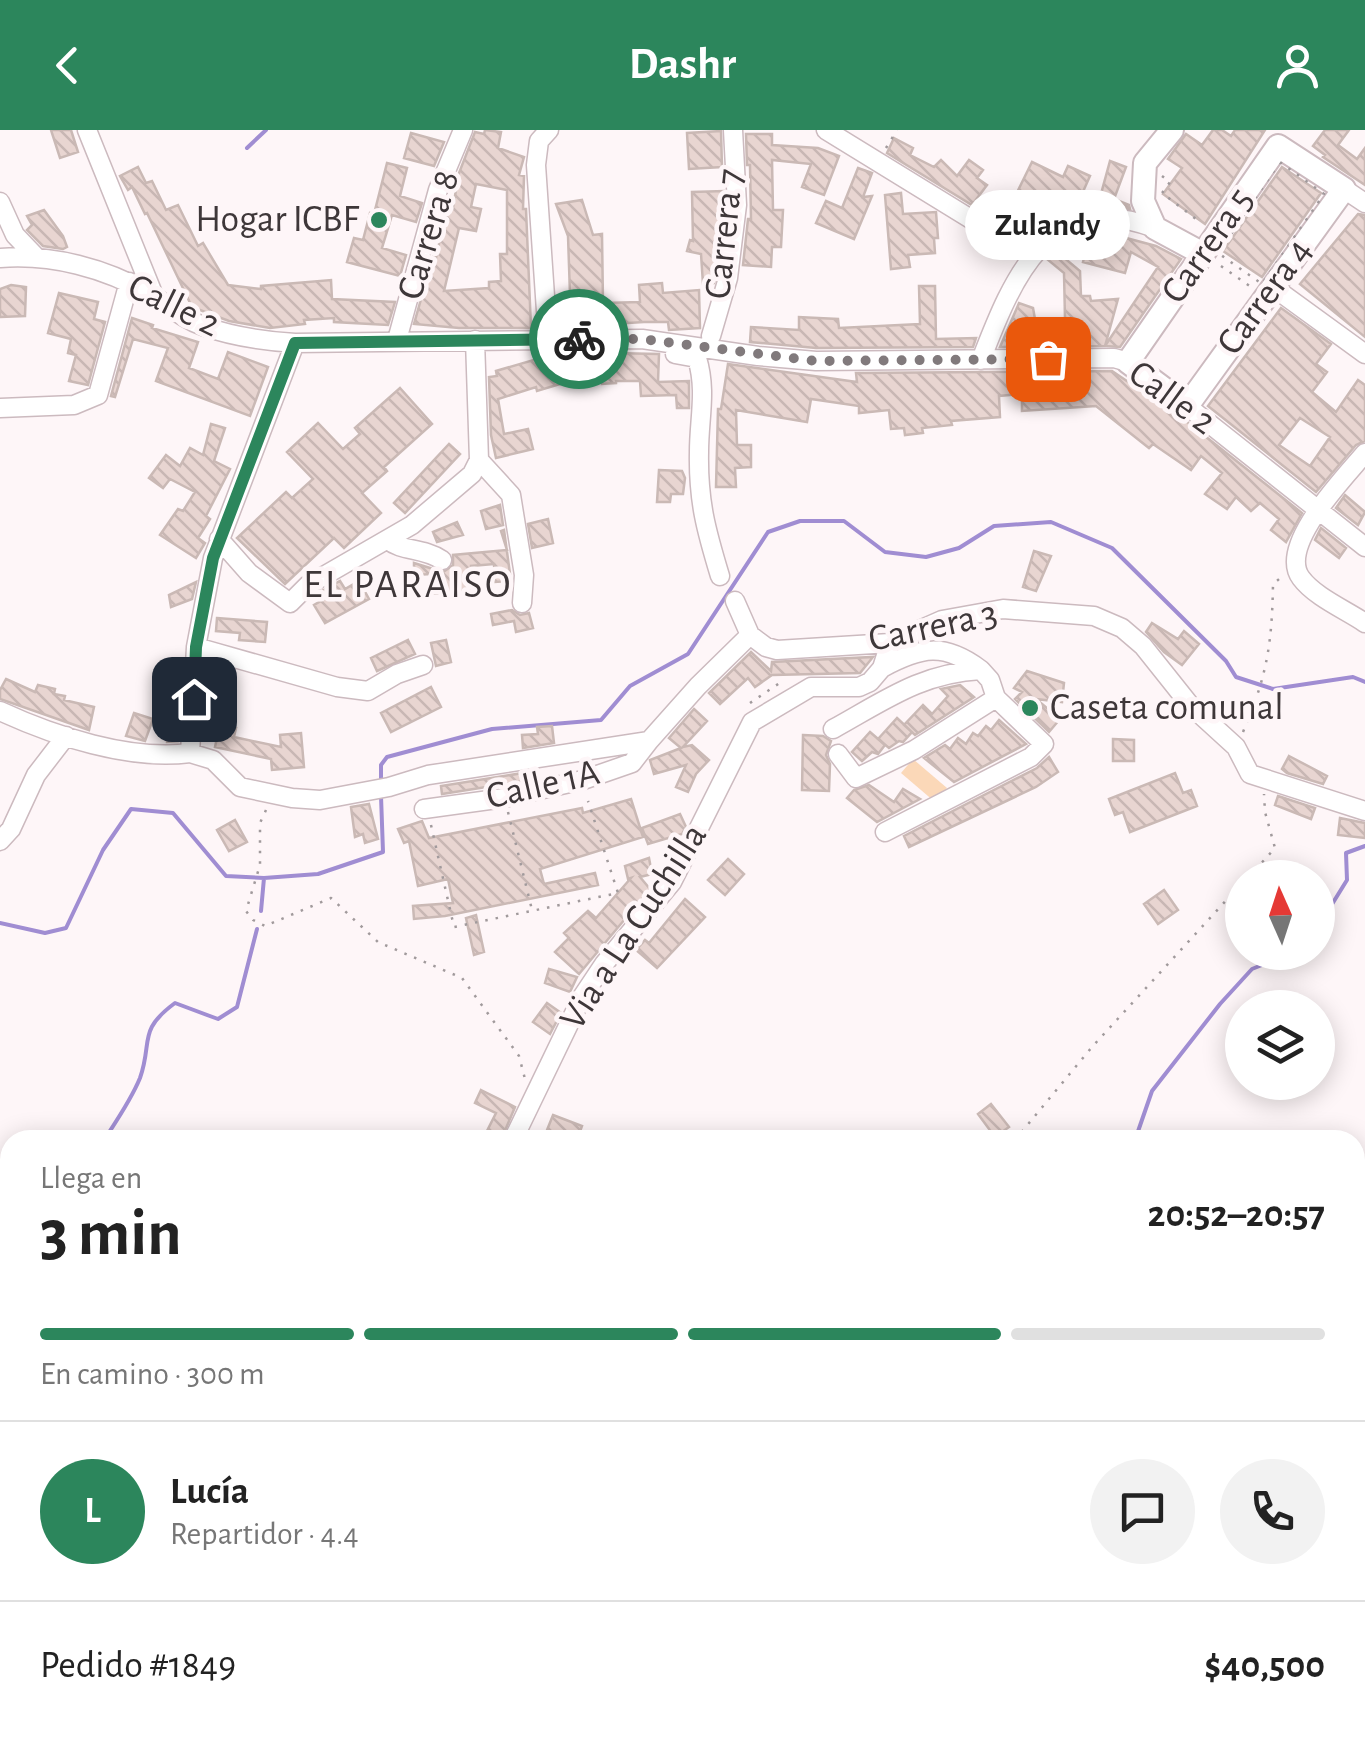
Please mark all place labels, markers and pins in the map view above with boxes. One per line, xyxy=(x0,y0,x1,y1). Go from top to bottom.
callout: Zulandy xyxy=(966,189,1130,259)
place label: Hogar ICBF xyxy=(195,201,359,239)
marker: Hogar ICBF xyxy=(368,209,390,231)
pin xyxy=(1006,317,1091,402)
pin xyxy=(152,657,237,742)
place label: Caseta comunal xyxy=(1050,689,1284,727)
marker: Caseta comunal xyxy=(1019,697,1041,719)

